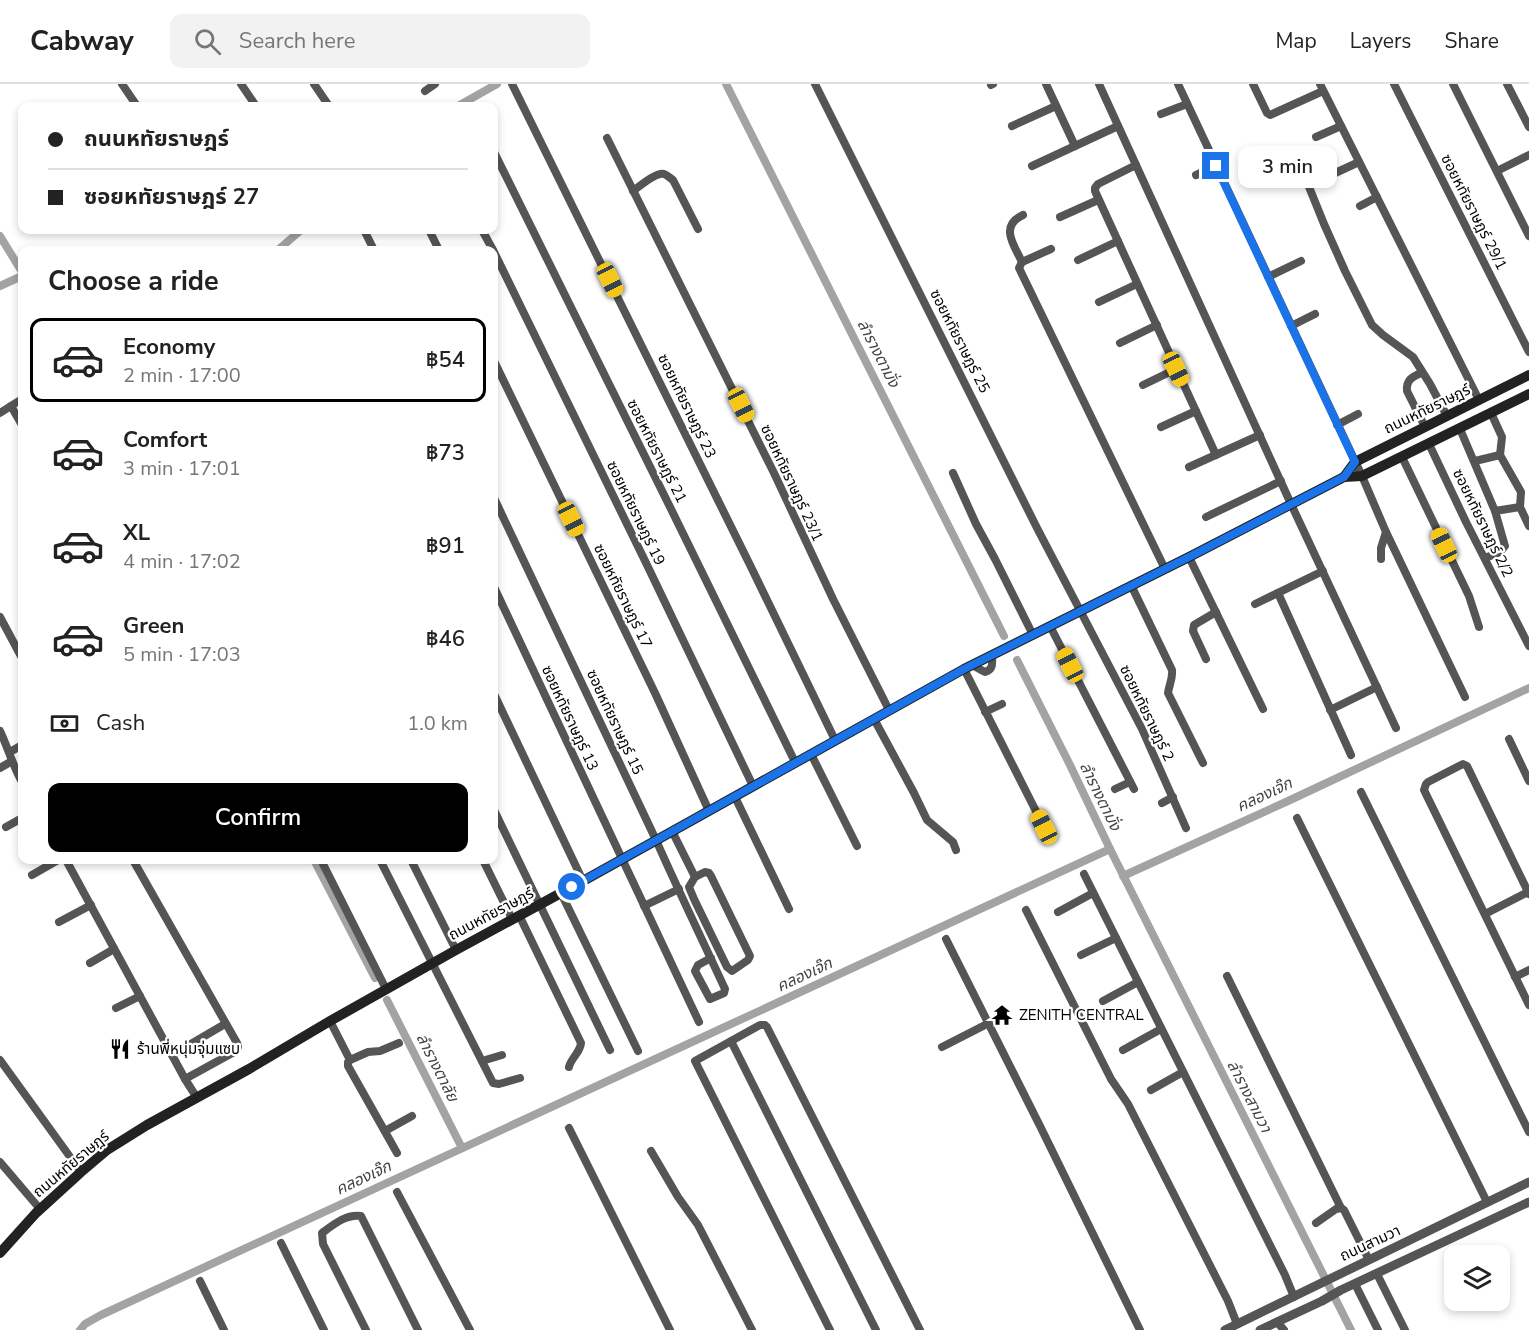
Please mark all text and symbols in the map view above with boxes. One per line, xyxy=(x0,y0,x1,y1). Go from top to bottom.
search box xyxy=(170,14,590,68)
text: Cabway xyxy=(30,22,134,60)
icon: search xyxy=(191,25,224,58)
text: Search here xyxy=(239,26,355,56)
text: Map xyxy=(1275,27,1317,55)
text: Layers xyxy=(1350,27,1411,55)
text: Share xyxy=(1444,27,1499,55)
text: ถนนหทัยราษฎร์ xyxy=(84,124,229,154)
callout: 3 min xyxy=(1237,145,1336,187)
street label: ซอยหทัยราษฎร์ 29/1 xyxy=(1436,151,1512,273)
route end xyxy=(1202,152,1229,179)
text: 3 min xyxy=(1262,153,1313,180)
text: ซอยหทัยราษฎร์ 27 xyxy=(84,182,259,212)
car xyxy=(594,260,626,300)
text: Choose a ride xyxy=(48,263,219,300)
street label: ซอยหทัยราษฎร์ 25 xyxy=(925,286,995,396)
water label: ลำรางตามั่ง xyxy=(852,316,905,392)
text: Economy xyxy=(123,332,215,362)
icon: car xyxy=(51,333,105,387)
text: ฿54 xyxy=(426,345,465,375)
car xyxy=(1160,349,1192,389)
street label: ซอยหทัยราษฎร์ 23 xyxy=(653,350,721,462)
text: 2 min · 17:00 xyxy=(123,362,241,389)
street label: ถนนหทัยราษฎร์ xyxy=(1381,379,1474,439)
car xyxy=(725,385,757,425)
street label: ซอยหทัยราษฎร์ 21 xyxy=(622,396,692,506)
street label: ซอยหทัยราษฎร์ 23/1 xyxy=(756,421,828,545)
text: Comfort xyxy=(123,425,207,455)
icon: car xyxy=(51,426,105,480)
text: ฿73 xyxy=(426,438,465,468)
text: 3 min · 17:01 xyxy=(123,455,241,482)
street label: ซอยหทัยราษฎร์ 19 xyxy=(602,457,670,569)
street label: ซอยหทัยราษฎร์ 2/2 xyxy=(1448,466,1518,580)
car xyxy=(555,499,587,539)
text: XL xyxy=(123,518,150,548)
icon: car xyxy=(51,519,105,573)
car xyxy=(1428,525,1460,565)
text: ฿91 xyxy=(426,531,465,561)
street label: ซอยหทัยราษฎร์ 17 xyxy=(589,540,657,652)
text: 4 min · 17:02 xyxy=(123,548,241,575)
text: Green xyxy=(123,611,184,641)
icon: car xyxy=(51,612,105,666)
text: ฿46 xyxy=(426,624,465,654)
text: 5 min · 17:03 xyxy=(123,641,241,668)
car xyxy=(1054,645,1086,685)
street label: ซอยหทัยราษฎร์ 2 xyxy=(1115,661,1179,765)
street label: ซอยหทัยราษฎร์ 13 xyxy=(537,662,603,774)
street label: ซอยหทัยราษฎร์ 15 xyxy=(582,666,648,778)
icon: cash xyxy=(48,707,81,740)
text: Cash xyxy=(96,708,145,738)
text: 1.0 km xyxy=(407,710,468,737)
water label: ลำรางตามั่ง xyxy=(1074,758,1127,836)
water label: คลองเจ๊ก xyxy=(1233,772,1297,817)
button: Confirm xyxy=(48,783,468,852)
car xyxy=(1028,807,1060,847)
route start xyxy=(558,873,585,900)
street label: ถนนหทัยราษฎร์ xyxy=(445,883,538,945)
water label: คลองเจ๊ก xyxy=(773,952,837,997)
temple icon: ZENITH CENTRAL xyxy=(990,1003,1014,1027)
place label: ZENITH CENTRAL xyxy=(1019,1005,1144,1025)
water label: ลำรางตาลัย xyxy=(411,1030,464,1107)
restaurant icon: ร้านพี่หนุ่มจุ่มแซบ xyxy=(108,1037,132,1061)
place label: ร้านพี่หนุ่มจุ่มแซบ xyxy=(137,1038,240,1059)
water label: ลำรางสามวา xyxy=(1222,1057,1277,1138)
street label: ถนนหทัยราษฎร์ xyxy=(29,1126,114,1202)
water label: คลองเจ๊ก xyxy=(332,1155,396,1200)
street label: ถนนสามวา xyxy=(1336,1220,1404,1266)
map controls xyxy=(1444,1245,1510,1311)
button: layers xyxy=(1444,1245,1510,1311)

